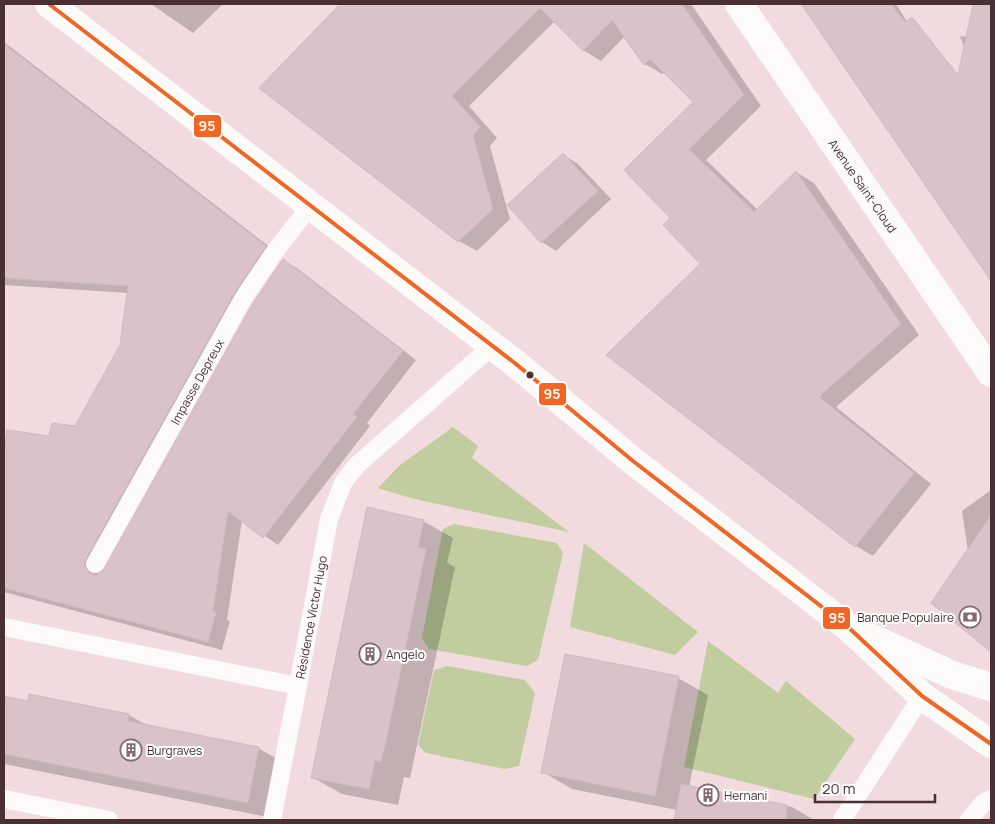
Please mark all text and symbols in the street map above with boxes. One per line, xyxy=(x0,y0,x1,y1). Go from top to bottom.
line badge: 95 xyxy=(193,114,222,138)
text: 95 xyxy=(199,116,215,135)
street label: Avenue Saint-Cloud xyxy=(825,135,901,236)
street label: Impasse Depreux xyxy=(166,335,228,427)
unlabelled marker xyxy=(525,370,535,380)
line badge: 95 xyxy=(538,382,567,406)
text: 95 xyxy=(544,384,560,403)
street label: Résidence Victor Hugo xyxy=(291,554,331,680)
bank icon: Banque Populaire xyxy=(958,605,982,629)
line badge: 95 xyxy=(822,606,851,630)
text: 95 xyxy=(829,608,845,627)
place label: Banque Populaire xyxy=(857,609,954,626)
building icon: Angelo xyxy=(358,642,382,666)
place label: Angelo xyxy=(386,646,425,663)
building icon: Burgraves xyxy=(119,738,143,762)
place label: Burgraves xyxy=(147,742,202,759)
scale bar xyxy=(815,772,935,804)
text: 20 m xyxy=(822,778,855,799)
building icon: Hernani xyxy=(696,783,720,807)
place label: Hernani xyxy=(724,787,767,804)

